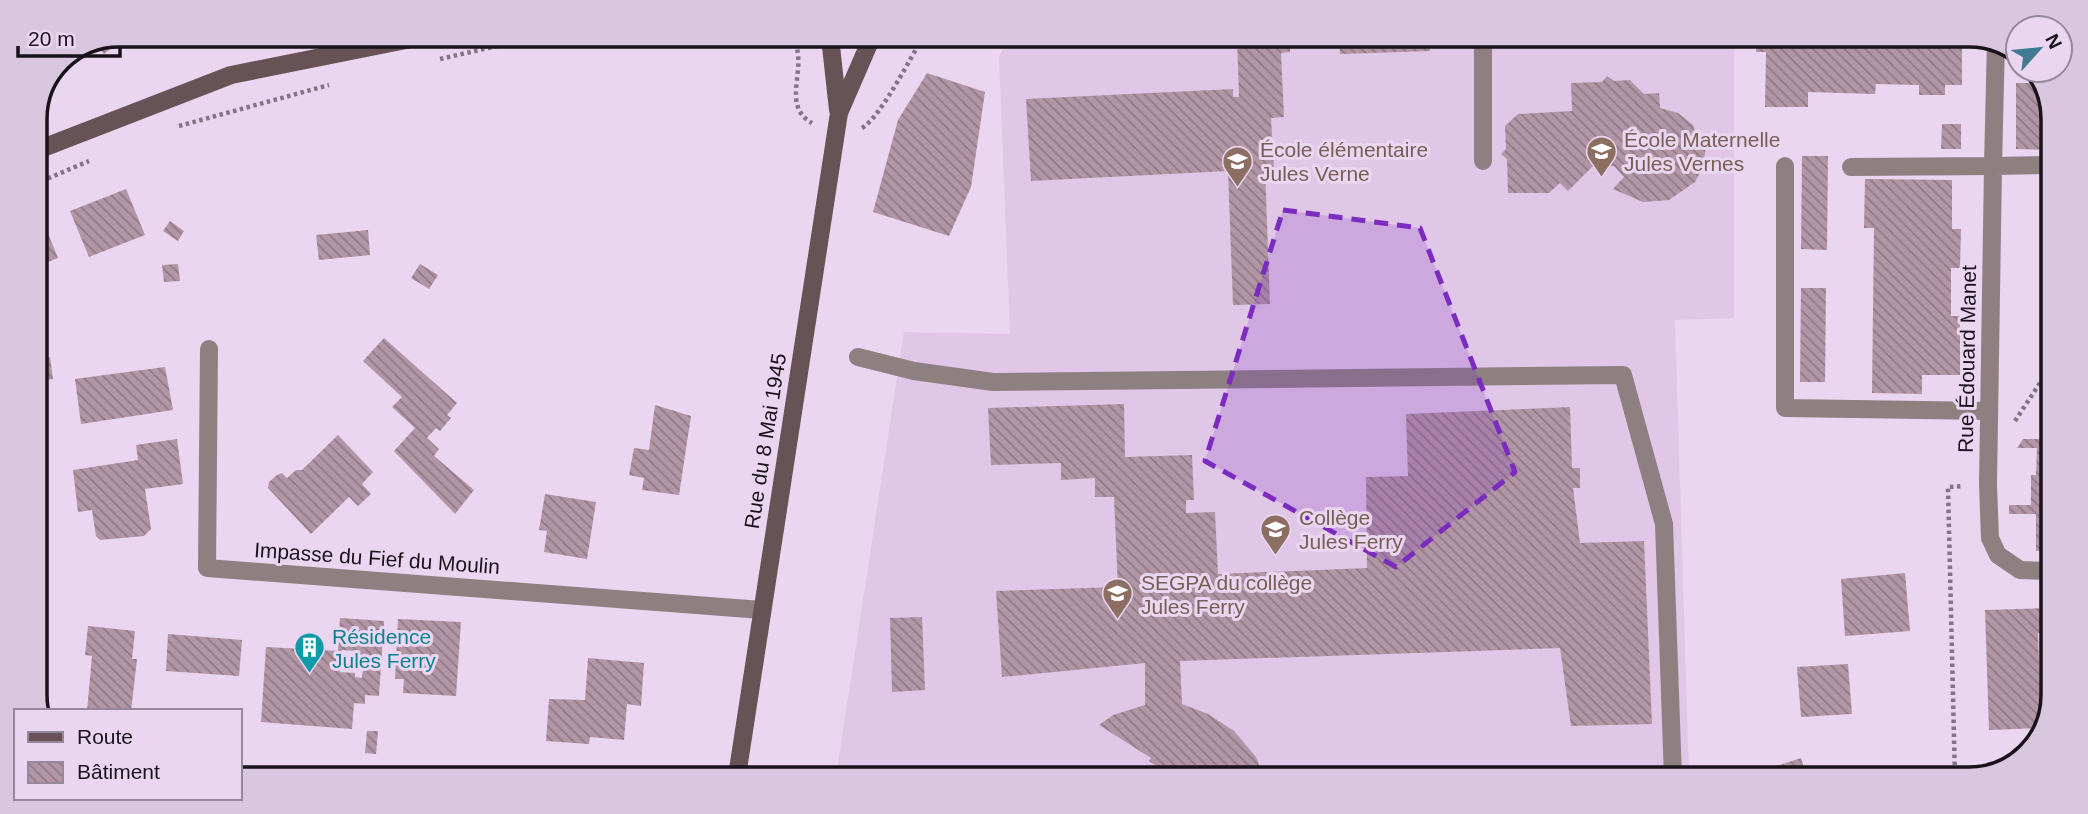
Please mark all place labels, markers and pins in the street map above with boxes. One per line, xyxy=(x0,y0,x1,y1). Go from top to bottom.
place label: École Maternelle Jules Vernes xyxy=(1624,128,1780,175)
school or university icon: École Maternelle Jules Vernes xyxy=(1584,134,1618,178)
place label: École élémentaire Jules Verne xyxy=(1260,138,1428,185)
school or university icon: École élémentaire Jules Verne xyxy=(1220,144,1254,188)
place label: Collège Jules Ferry xyxy=(1299,506,1403,553)
school or university icon: Collège Jules Ferry xyxy=(1259,512,1293,556)
place label: SEGPA du collège Jules Ferry xyxy=(1141,571,1312,618)
school or university icon: SEGPA du collège Jules Ferry xyxy=(1101,577,1135,621)
place label: Résidence Jules Ferry xyxy=(332,625,436,672)
building icon: Résidence Jules Ferry xyxy=(292,631,326,675)

